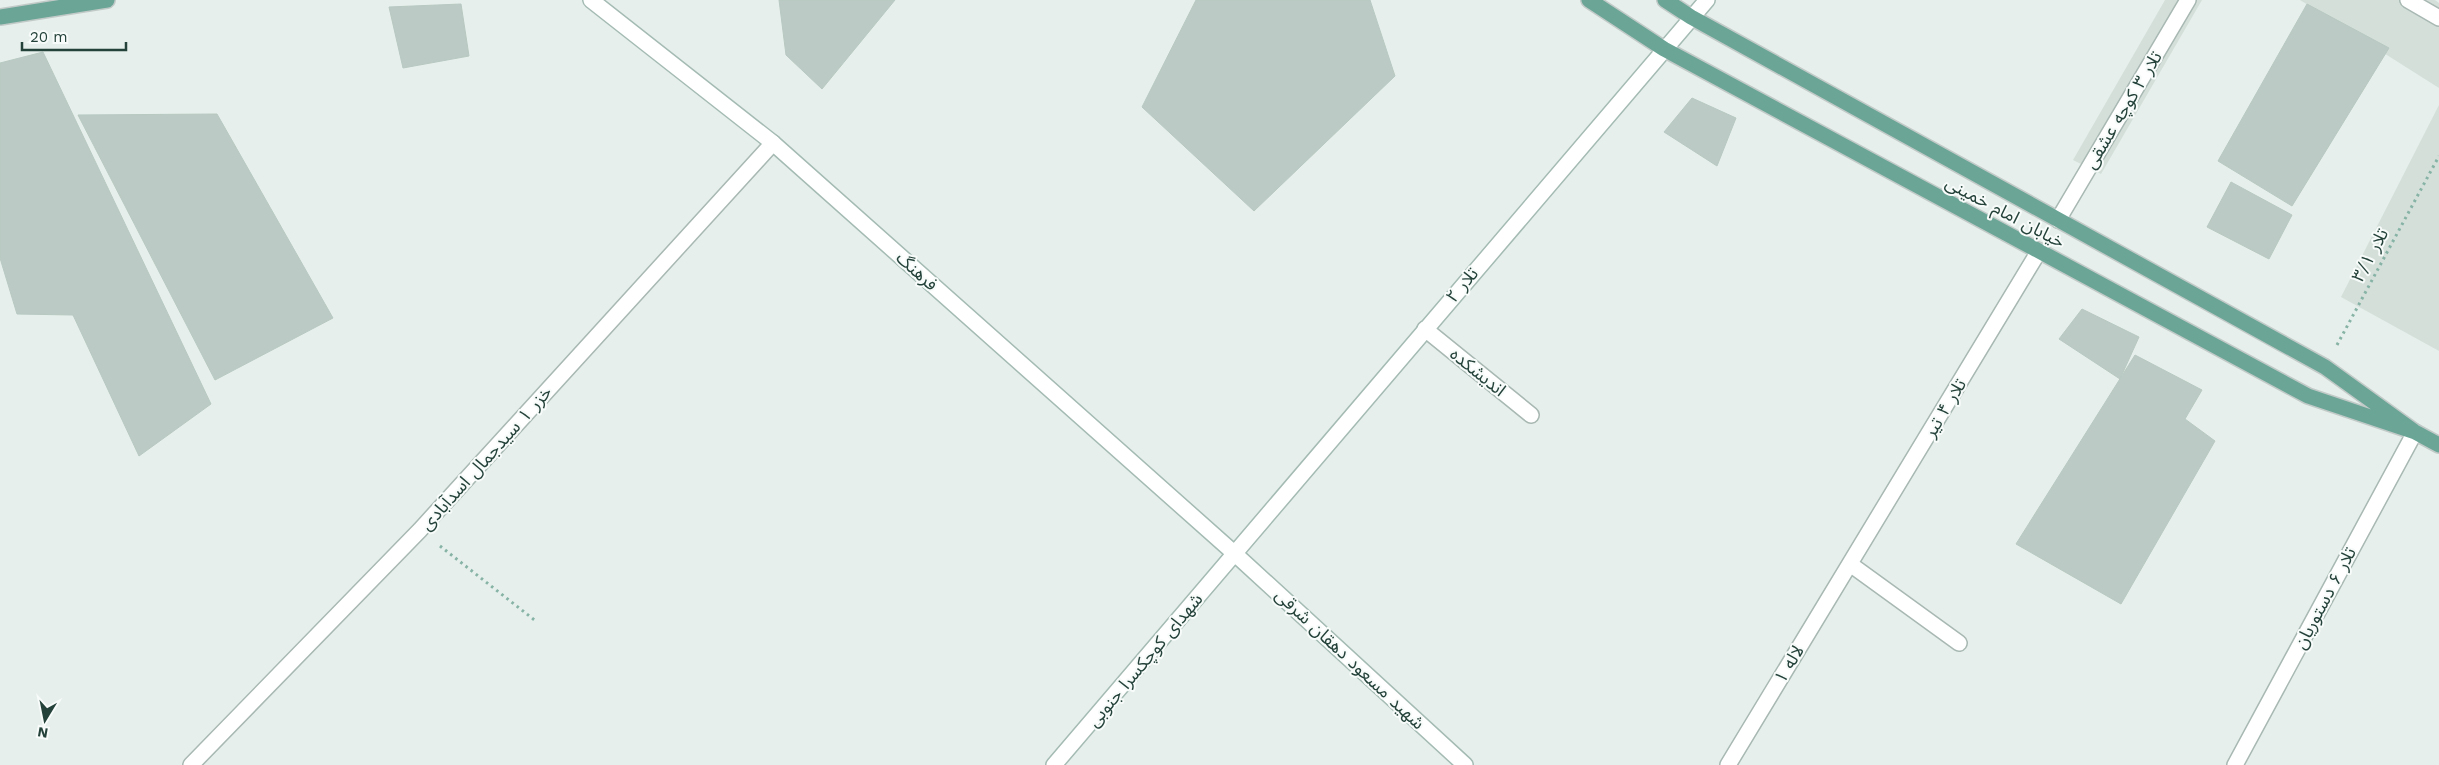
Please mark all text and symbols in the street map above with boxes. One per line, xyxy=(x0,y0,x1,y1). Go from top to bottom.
scale bar xyxy=(22,20,126,52)
text: 20 m xyxy=(30,28,68,46)
street label: تلار ۳ کوچه عشقی xyxy=(2079,47,2167,173)
street label: خیابان امام خمینی xyxy=(1940,171,2068,255)
street label: تلار ۳/۱ xyxy=(2347,224,2393,286)
street label: فرهنگ xyxy=(892,247,942,295)
street label: تلار ۲ xyxy=(1441,263,1483,307)
street label: اندیشکده xyxy=(1446,343,1510,400)
street label: تلار ۴ تیر xyxy=(1918,375,1971,442)
street label: خزر ۱ سیدجمال اسدآبادی xyxy=(415,381,557,535)
street label: تلار ۶ دستوریان xyxy=(2289,543,2361,653)
street label: شهید مسعود دهقان شرقی xyxy=(1271,584,1429,734)
street label: شهدای کوچکسرا جنوبی xyxy=(1082,588,1208,732)
street label: لاله ۱ xyxy=(1769,641,1808,686)
north arrow xyxy=(20,695,70,745)
text: N xyxy=(36,724,49,742)

